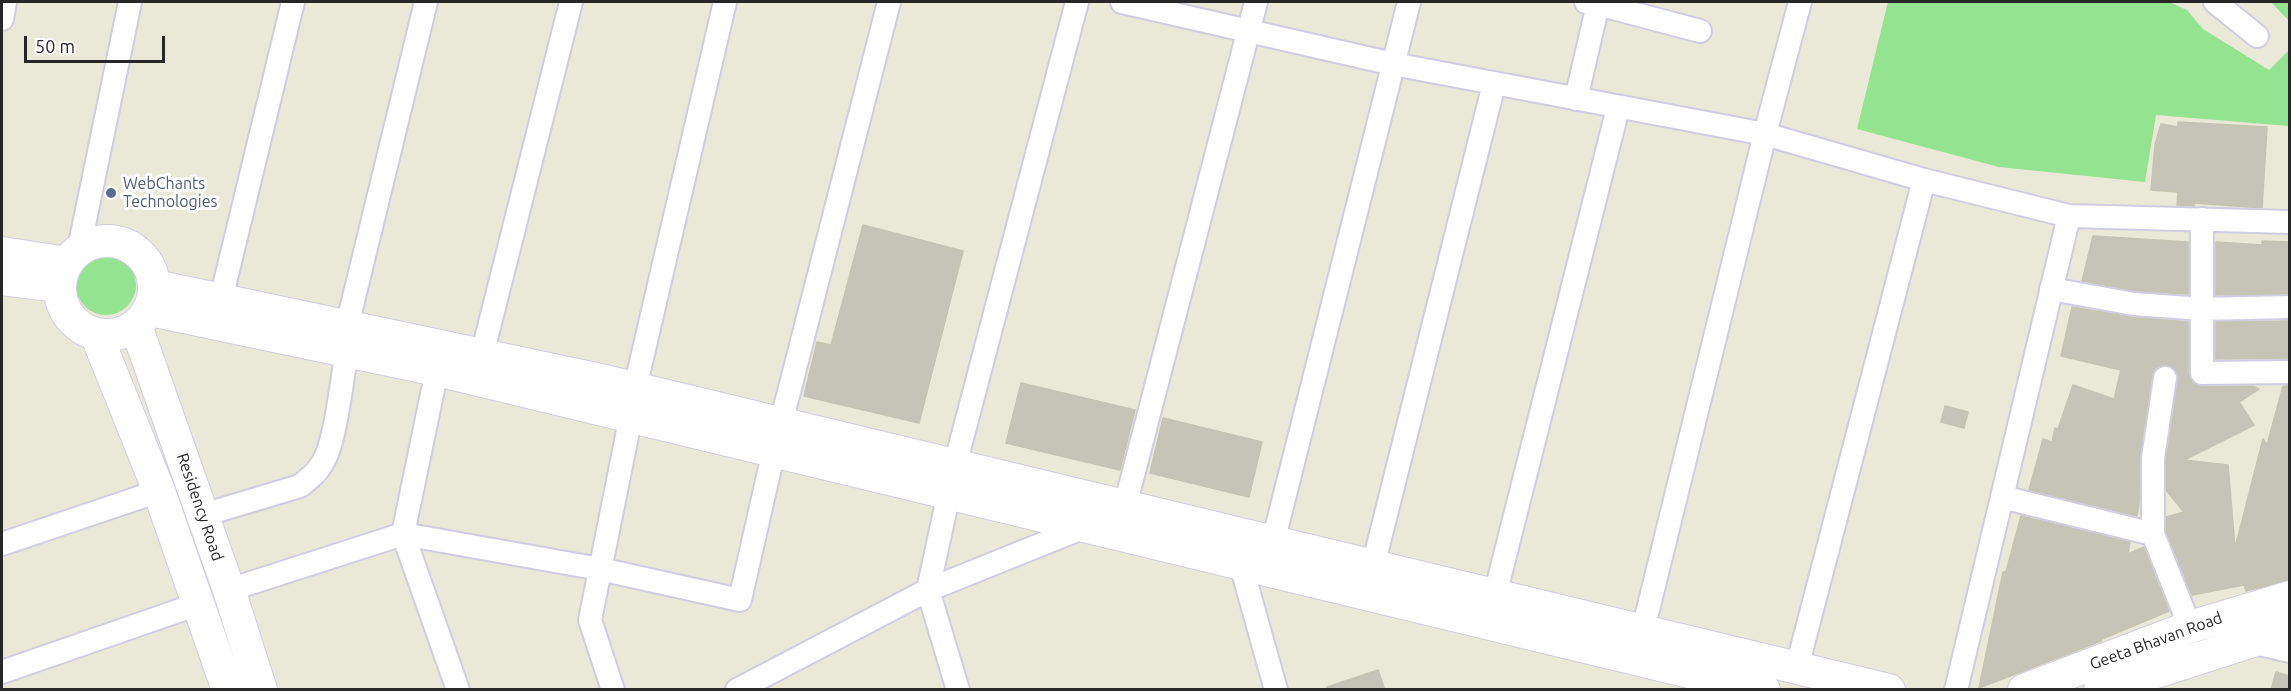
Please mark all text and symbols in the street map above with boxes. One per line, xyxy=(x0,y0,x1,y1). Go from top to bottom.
scale bar xyxy=(27,24,168,62)
text: 50 m xyxy=(35,36,75,56)
place label: WebChants Technologies xyxy=(123,174,217,212)
marker: WebChants Technologies xyxy=(104,186,118,200)
street label: Residency Road xyxy=(173,451,227,563)
street label: Geeta Bhavan Road xyxy=(2087,608,2225,674)

